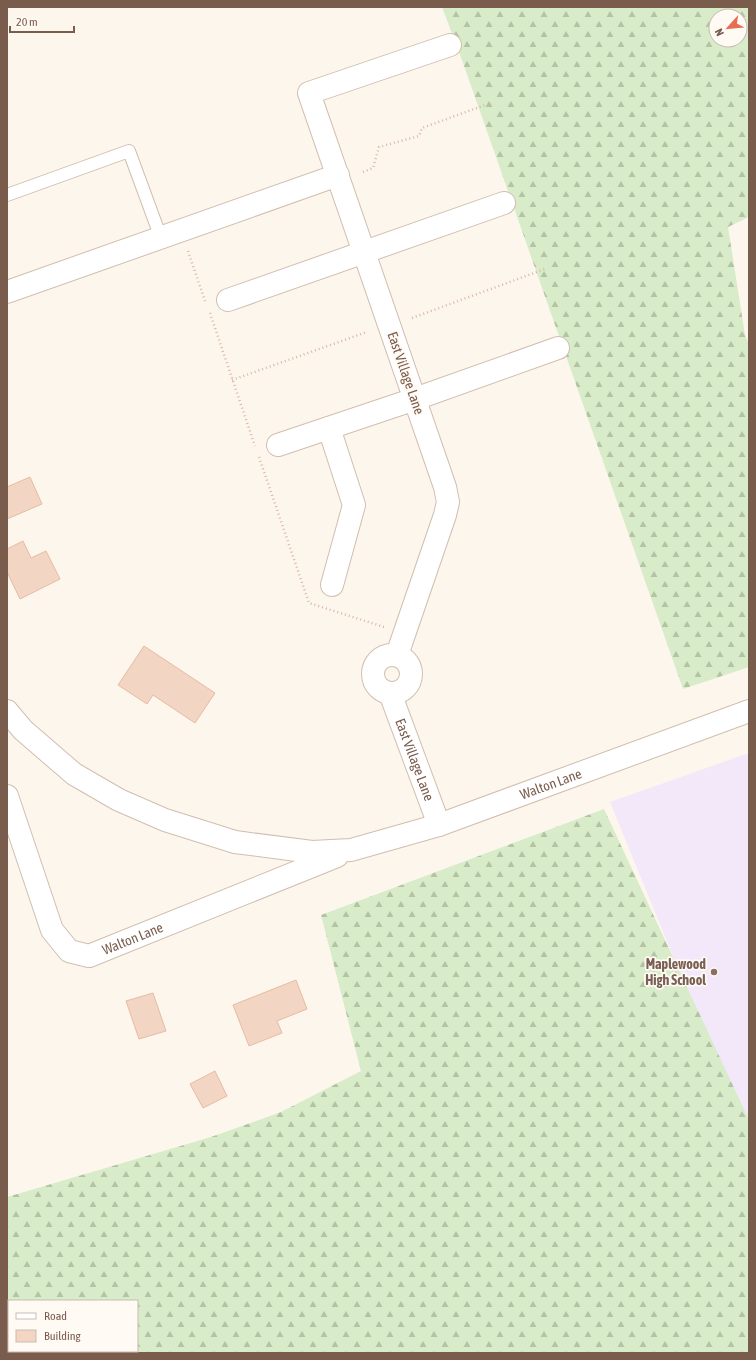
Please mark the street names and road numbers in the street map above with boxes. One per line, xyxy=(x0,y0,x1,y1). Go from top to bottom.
street label: East Village Lane xyxy=(384,330,428,416)
street label: East Village Lane xyxy=(392,716,437,803)
street label: Walton Lane xyxy=(518,765,584,802)
street label: Walton Lane xyxy=(100,919,165,958)

